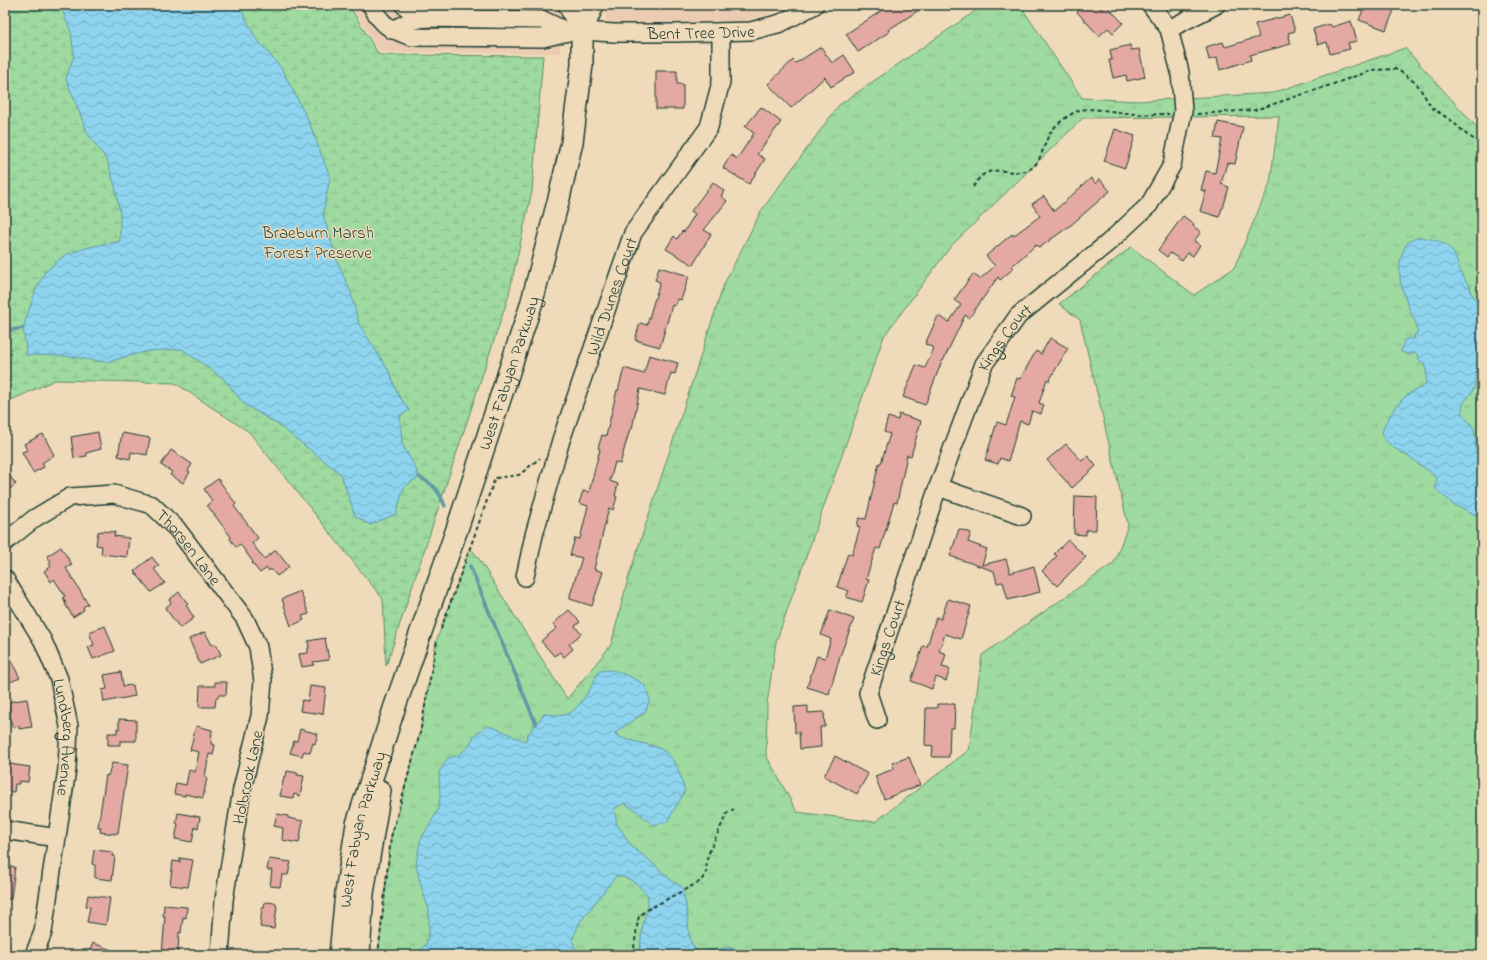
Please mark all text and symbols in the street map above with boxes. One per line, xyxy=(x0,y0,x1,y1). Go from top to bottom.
street label: Bent Tree Drive xyxy=(646,20,755,47)
park label: Braeburn Marsh Forest Preserve xyxy=(261,221,374,266)
street label: Wild Dunes Court xyxy=(580,234,645,359)
street label: West Fabyan Parkway xyxy=(473,294,548,454)
street label: Kings Court xyxy=(972,298,1038,374)
street label: Thorsen Lane xyxy=(149,504,227,592)
street label: Kings Court xyxy=(864,596,913,680)
street label: Lundberg Avenue xyxy=(45,676,80,798)
street label: Holbrook Lane xyxy=(226,728,271,827)
street label: West Fabyan Parkway xyxy=(334,748,395,909)

